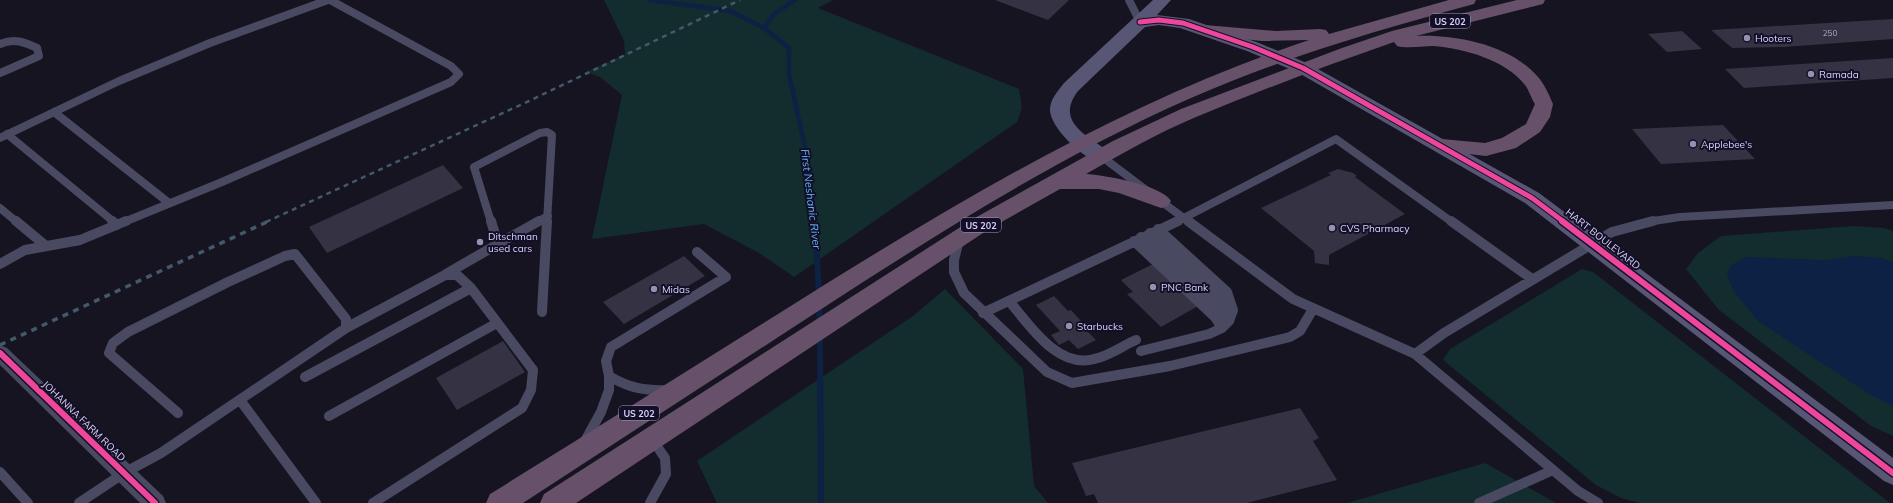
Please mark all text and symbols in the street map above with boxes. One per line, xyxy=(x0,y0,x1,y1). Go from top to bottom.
road number: US 202 xyxy=(1430,14,1470,28)
house number: 250 xyxy=(1823,28,1837,38)
place label: Hooters xyxy=(1755,32,1792,45)
marker: Hooters xyxy=(1742,33,1752,43)
place label: Ramada xyxy=(1819,68,1859,81)
marker: Ramada xyxy=(1806,69,1816,79)
place label: Applebee's xyxy=(1701,138,1752,151)
marker: Applebee's xyxy=(1688,139,1698,149)
water label: First Neshanic River xyxy=(798,148,824,251)
street label: HART BOULEVARD xyxy=(1563,206,1643,272)
road number: US 202 xyxy=(961,218,1001,232)
place label: CVS Pharmacy xyxy=(1340,222,1410,235)
marker: CVS Pharmacy xyxy=(1327,223,1337,233)
place label: Ditschman used cars xyxy=(488,230,538,255)
marker: Ditschman used cars xyxy=(475,237,485,247)
place label: PNC Bank xyxy=(1161,281,1209,294)
marker: PNC Bank xyxy=(1148,282,1158,292)
place label: Midas xyxy=(662,283,690,296)
marker: Midas xyxy=(649,284,659,294)
place label: Starbucks xyxy=(1077,320,1123,333)
marker: Starbucks xyxy=(1064,321,1074,331)
street label: JOHANNA FARM ROAD xyxy=(40,378,128,464)
road number: US 202 xyxy=(619,406,659,420)

